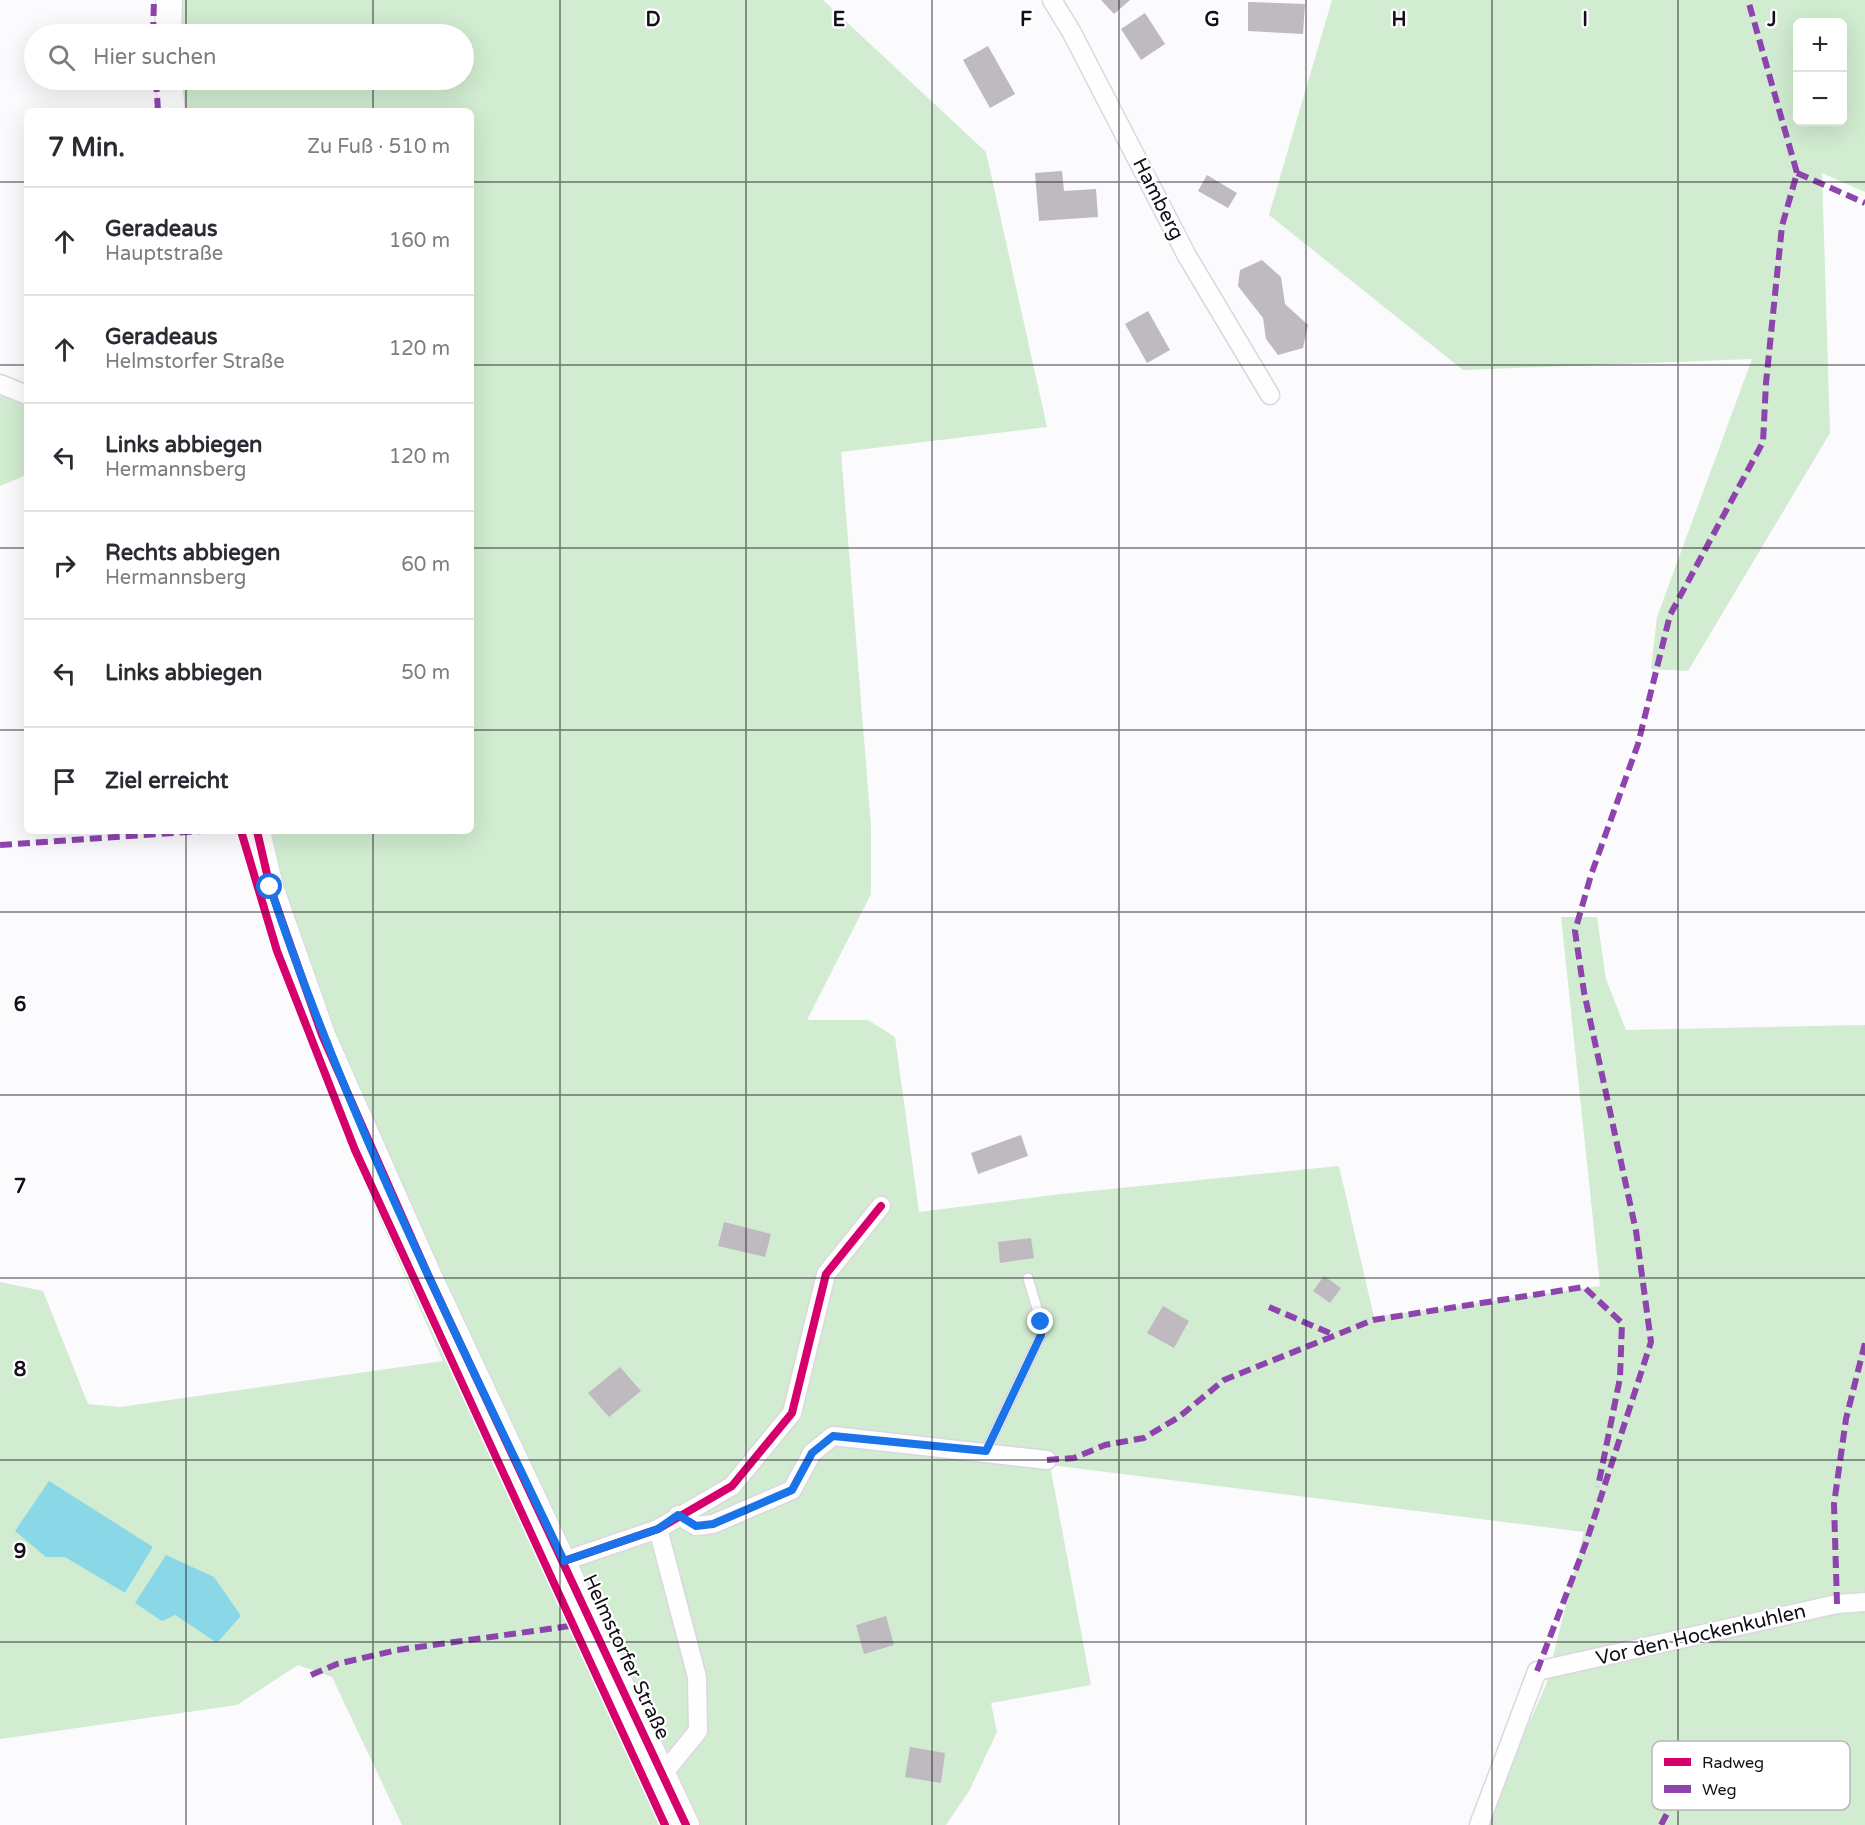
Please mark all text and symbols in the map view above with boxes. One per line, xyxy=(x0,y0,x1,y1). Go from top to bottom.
text: D xyxy=(645,8,661,32)
text: E xyxy=(833,8,846,32)
text: F xyxy=(1020,8,1032,32)
text: G xyxy=(1204,8,1220,32)
text: H xyxy=(1391,8,1407,32)
text: I xyxy=(1582,8,1588,32)
text: J xyxy=(1766,8,1777,32)
map controls xyxy=(1793,18,1847,126)
button: + xyxy=(1793,18,1847,72)
search box xyxy=(24,24,474,90)
icon: search xyxy=(45,41,78,74)
text: Hier suchen xyxy=(93,44,216,70)
button: − xyxy=(1793,72,1847,126)
text: 7 Min. xyxy=(48,132,125,163)
text: Zu Fuß · 510 m xyxy=(307,135,450,159)
street label: Hamberg xyxy=(1127,154,1189,244)
text: Geradeaus xyxy=(105,216,217,242)
icon: ahead xyxy=(48,225,81,258)
text: 160 m xyxy=(389,229,450,253)
text: Hauptstraße xyxy=(105,242,223,266)
text: Geradeaus xyxy=(105,324,217,350)
icon: ahead xyxy=(48,333,81,366)
text: 120 m xyxy=(389,337,450,361)
text: Helmstorfer Straße xyxy=(105,350,284,374)
text: Links abbiegen xyxy=(105,432,263,458)
icon: left xyxy=(48,441,81,474)
text: 120 m xyxy=(389,445,450,469)
text: Hermannsberg xyxy=(105,458,246,482)
text: Rechts abbiegen xyxy=(105,540,280,566)
icon: right xyxy=(48,549,81,582)
text: 60 m xyxy=(401,553,450,577)
text: Hermannsberg xyxy=(105,566,246,590)
icon: left xyxy=(48,657,81,690)
text: Links abbiegen xyxy=(105,660,263,686)
text: 50 m xyxy=(401,661,450,685)
icon: arrive xyxy=(48,765,81,798)
text: Ziel erreicht xyxy=(105,768,228,794)
route start xyxy=(256,873,282,899)
text: 6 xyxy=(14,993,26,1017)
text: 7 xyxy=(14,1175,26,1199)
route end xyxy=(1027,1308,1053,1334)
text: 8 xyxy=(14,1358,26,1382)
text: 9 xyxy=(14,1540,26,1564)
street label: Helmstorfer Straße xyxy=(577,1571,675,1743)
street label: Vor den Hockenkuhlen xyxy=(1594,1599,1808,1671)
legend xyxy=(1652,1741,1850,1810)
text: Radweg xyxy=(1702,1753,1764,1773)
text: Weg xyxy=(1702,1780,1737,1800)

